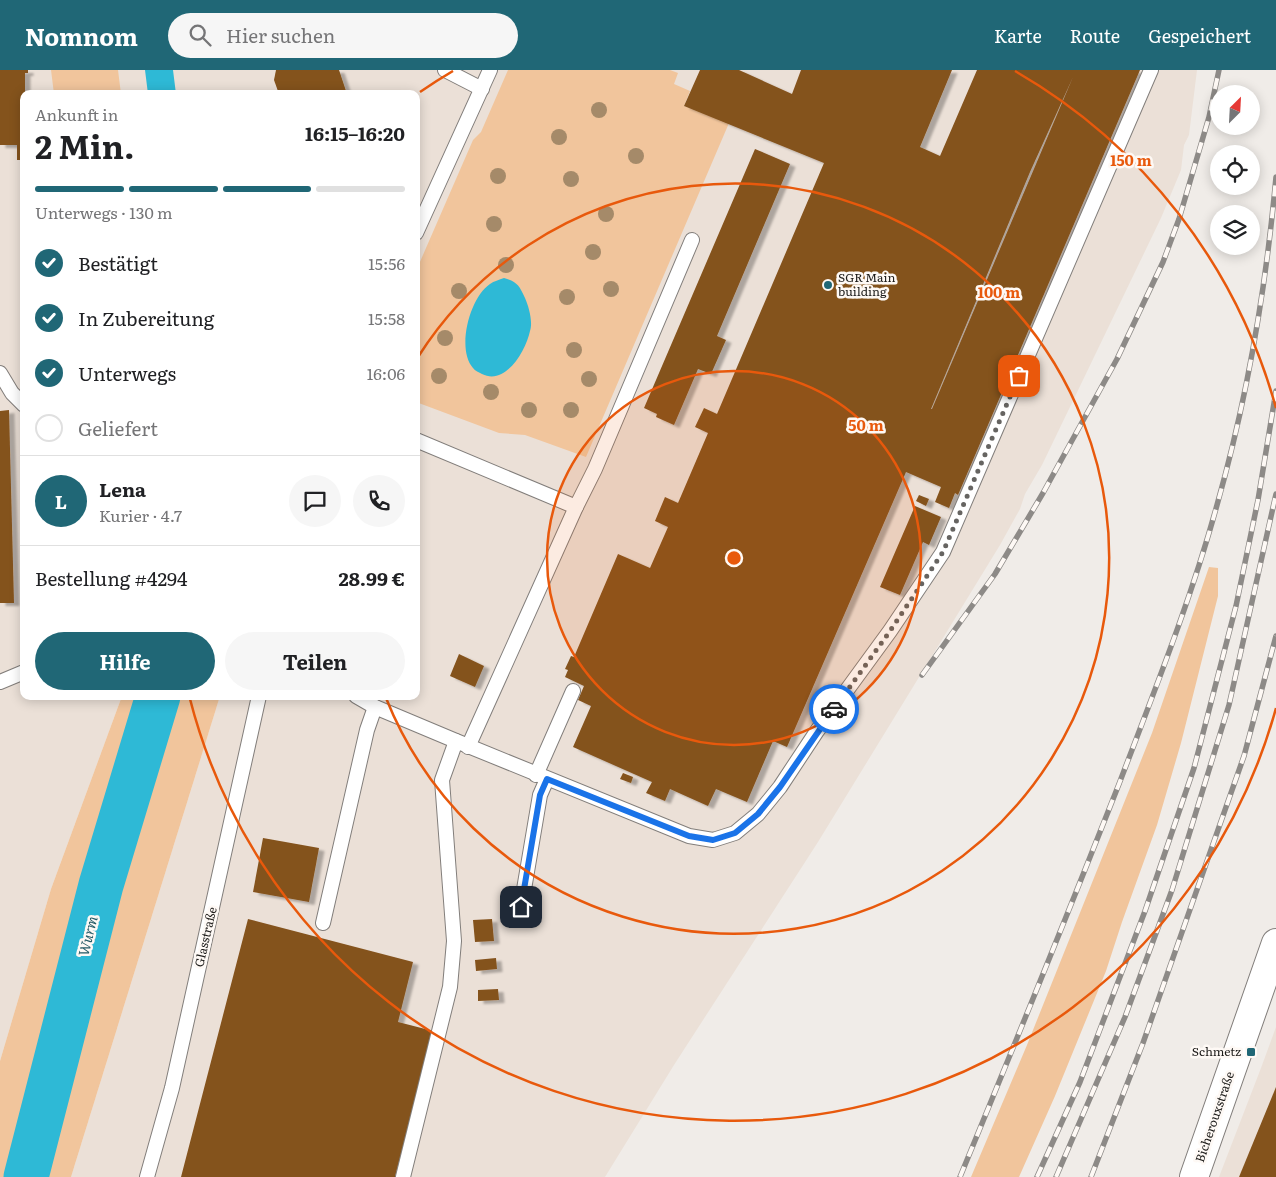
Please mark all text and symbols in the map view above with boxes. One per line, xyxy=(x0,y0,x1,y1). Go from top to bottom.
search box xyxy=(168,13,518,58)
text: Nomnom xyxy=(25,18,138,53)
icon: search xyxy=(186,21,214,49)
text: Hier suchen xyxy=(226,21,335,49)
text: Karte xyxy=(994,22,1042,49)
text: Route xyxy=(1070,22,1120,49)
text: Gespeichert xyxy=(1148,22,1251,49)
north arrow xyxy=(1210,85,1260,135)
map controls xyxy=(1210,85,1260,255)
text: Ankunft in xyxy=(35,102,118,126)
text: 16:15–16:20 xyxy=(305,119,405,147)
text: 2 Min. xyxy=(35,121,134,169)
button: locate xyxy=(1210,145,1260,195)
text: 150 m xyxy=(1110,148,1152,171)
text: Unterwegs · 130 m xyxy=(35,200,172,224)
button: layers xyxy=(1210,205,1260,255)
icon: check xyxy=(35,249,63,277)
text: Bestätigt xyxy=(78,249,158,277)
text: 15:56 xyxy=(368,251,405,275)
place label: SGR Main building xyxy=(838,268,896,300)
marker: SGR Main building xyxy=(822,279,834,291)
text: 100 m xyxy=(978,280,1020,303)
icon: check xyxy=(35,304,63,332)
text: In Zubereitung xyxy=(78,304,214,332)
text: 15:58 xyxy=(368,306,405,330)
pin xyxy=(998,355,1040,397)
icon: check xyxy=(35,359,63,387)
text: Unterwegs xyxy=(78,359,176,387)
text: 16:06 xyxy=(367,361,405,385)
icon: bag xyxy=(1005,362,1033,390)
text: 50 m xyxy=(848,413,884,436)
text: Geliefert xyxy=(78,414,158,442)
text: Lena xyxy=(99,475,146,503)
button: chat xyxy=(289,475,341,527)
button: phone xyxy=(353,475,405,527)
text: L xyxy=(55,487,67,515)
text: Kurier · 4.7 xyxy=(99,503,182,527)
centre of rings xyxy=(725,549,743,567)
text: Bestellung #4294 xyxy=(35,564,187,592)
text: 28.99 € xyxy=(338,564,405,592)
button: Hilfe xyxy=(35,632,215,690)
button: Teilen xyxy=(225,632,405,690)
courier xyxy=(809,684,859,734)
icon: car xyxy=(820,695,848,723)
pin xyxy=(500,886,542,928)
icon: home xyxy=(507,893,535,921)
street label: Glasstraße xyxy=(189,905,221,969)
water label: Wurm xyxy=(72,913,102,958)
place label: Schmetz xyxy=(1192,1042,1241,1060)
marker: Schmetz xyxy=(1245,1046,1257,1058)
street label: Bicherouxstraße xyxy=(1190,1069,1238,1165)

